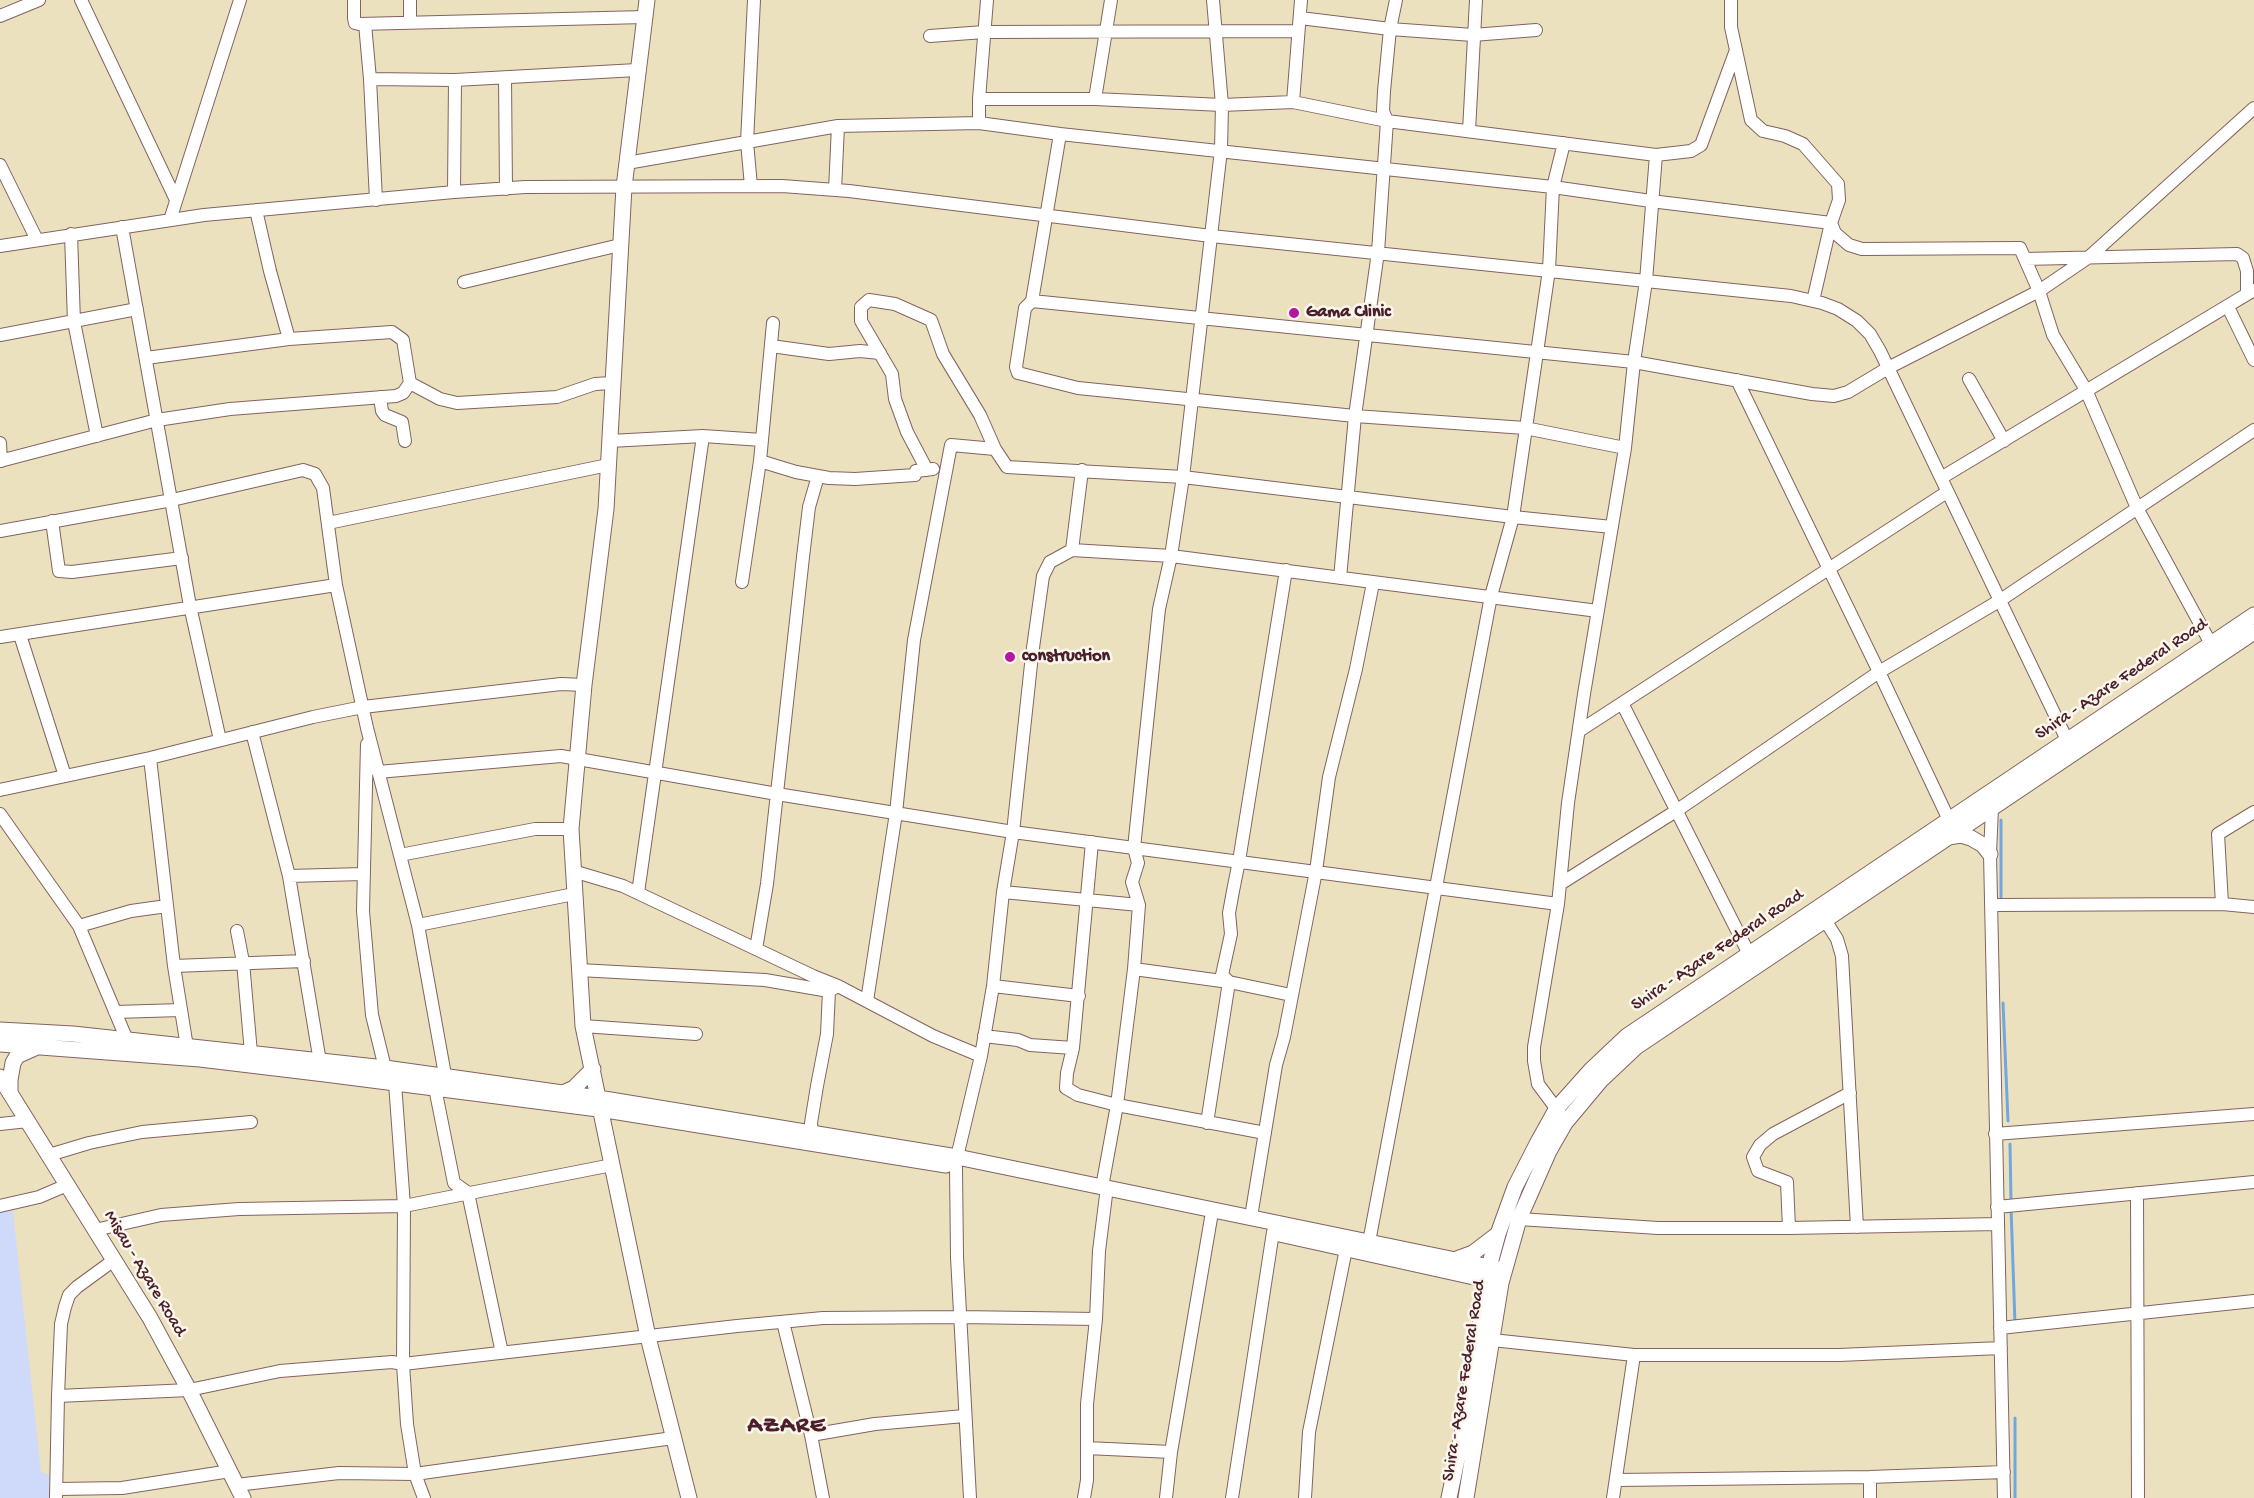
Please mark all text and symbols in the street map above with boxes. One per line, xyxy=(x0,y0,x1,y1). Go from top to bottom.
place label: Gama Clinic xyxy=(1306,302,1391,324)
marker: Gama Clinic xyxy=(1287,306,1301,320)
street label: Shira - Azare Federal Road xyxy=(2032,614,2212,746)
place label: construction xyxy=(1022,646,1110,668)
marker: construction xyxy=(1003,650,1017,664)
street label: Shira - Azare Federal Road xyxy=(1628,885,1808,1017)
street label: Misau - Azare Road xyxy=(98,1207,190,1341)
street label: Shira - Azare Federal Road xyxy=(1438,1279,1492,1483)
district label: AZARE xyxy=(748,1413,826,1441)

